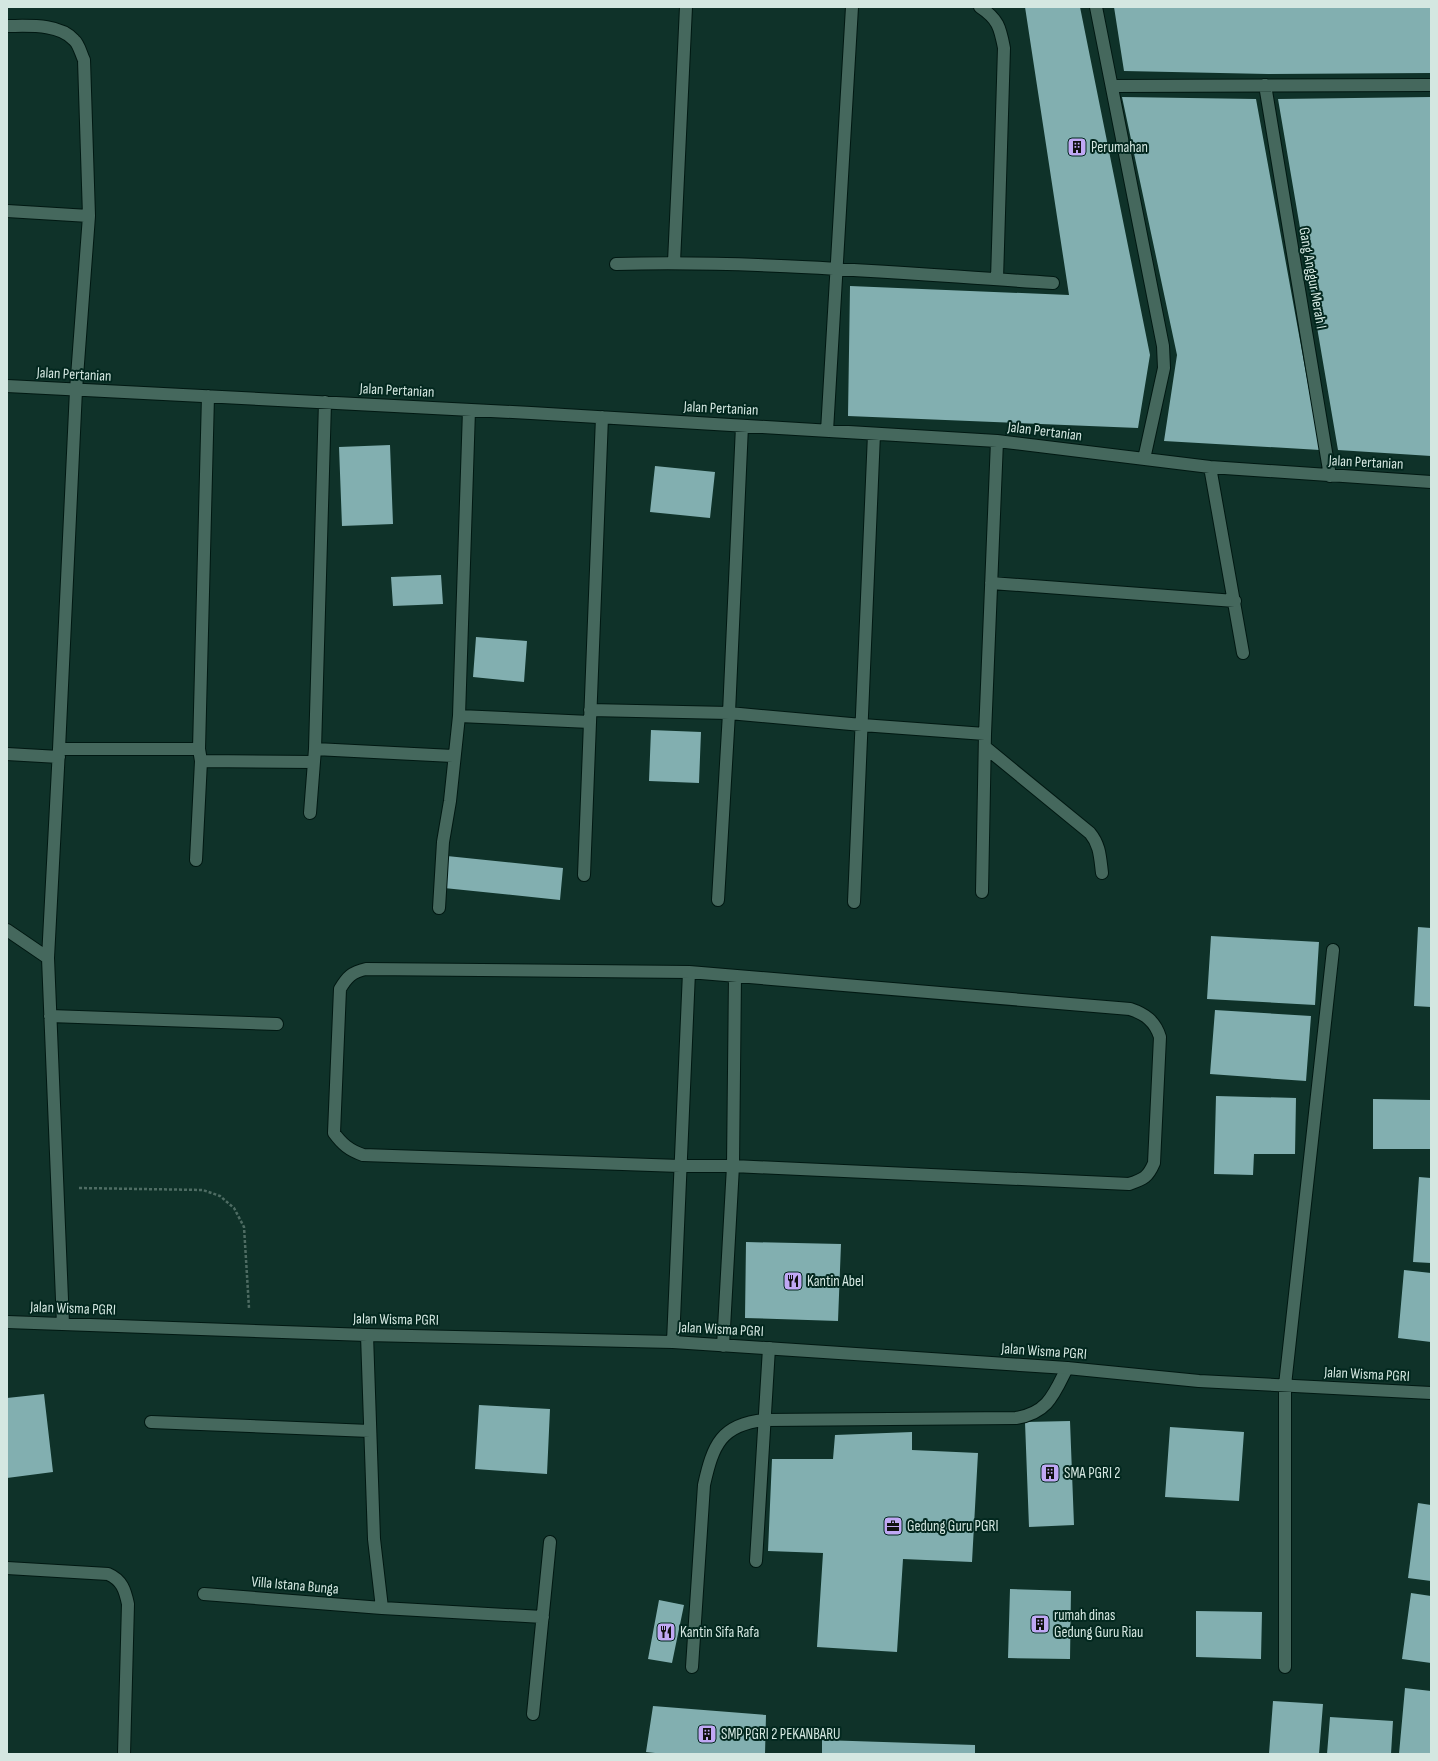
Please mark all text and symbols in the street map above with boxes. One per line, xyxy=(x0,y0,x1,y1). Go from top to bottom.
building icon: Perumahan xyxy=(1066,136,1088,158)
place label: Perumahan xyxy=(1091,138,1148,157)
street label: Gang Anggur Merah I xyxy=(1294,226,1331,330)
street label: Jalan Pertanian xyxy=(35,363,112,386)
street label: Jalan Pertanian xyxy=(358,379,435,402)
street label: Jalan Pertanian xyxy=(682,397,759,420)
street label: Jalan Pertanian xyxy=(1006,417,1083,445)
street label: Jalan Pertanian xyxy=(1327,451,1404,474)
restaurant icon: Kantin Abel xyxy=(782,1270,804,1292)
place label: Kantin Abel xyxy=(807,1272,864,1291)
street label: Jalan Wisma PGRI xyxy=(29,1297,116,1319)
street label: Jalan Wisma PGRI xyxy=(352,1309,439,1330)
street label: Jalan Wisma PGRI xyxy=(677,1318,764,1341)
street label: Jalan Wisma PGRI xyxy=(1000,1339,1087,1364)
street label: Jalan Wisma PGRI xyxy=(1323,1363,1410,1386)
building icon: SMA PGRI 2 xyxy=(1039,1462,1061,1484)
place label: SMA PGRI 2 xyxy=(1064,1464,1121,1483)
office icon: Gedung Guru PGRI xyxy=(882,1515,904,1537)
place label: Gedung Guru PGRI xyxy=(907,1517,998,1536)
street label: Villa Istana Bunga xyxy=(251,1572,340,1599)
place label: rumah dinas Gedung Guru Riau xyxy=(1054,1606,1143,1642)
building icon: rumah dinas Gedung Guru Riau xyxy=(1029,1613,1051,1635)
restaurant icon: Kantin Sifa Rafa xyxy=(655,1621,677,1643)
place label: Kantin Sifa Rafa xyxy=(680,1623,759,1642)
building icon: SMP PGRI 2 PEKANBARU xyxy=(696,1723,718,1745)
place label: SMP PGRI 2 PEKANBARU xyxy=(721,1725,841,1744)

